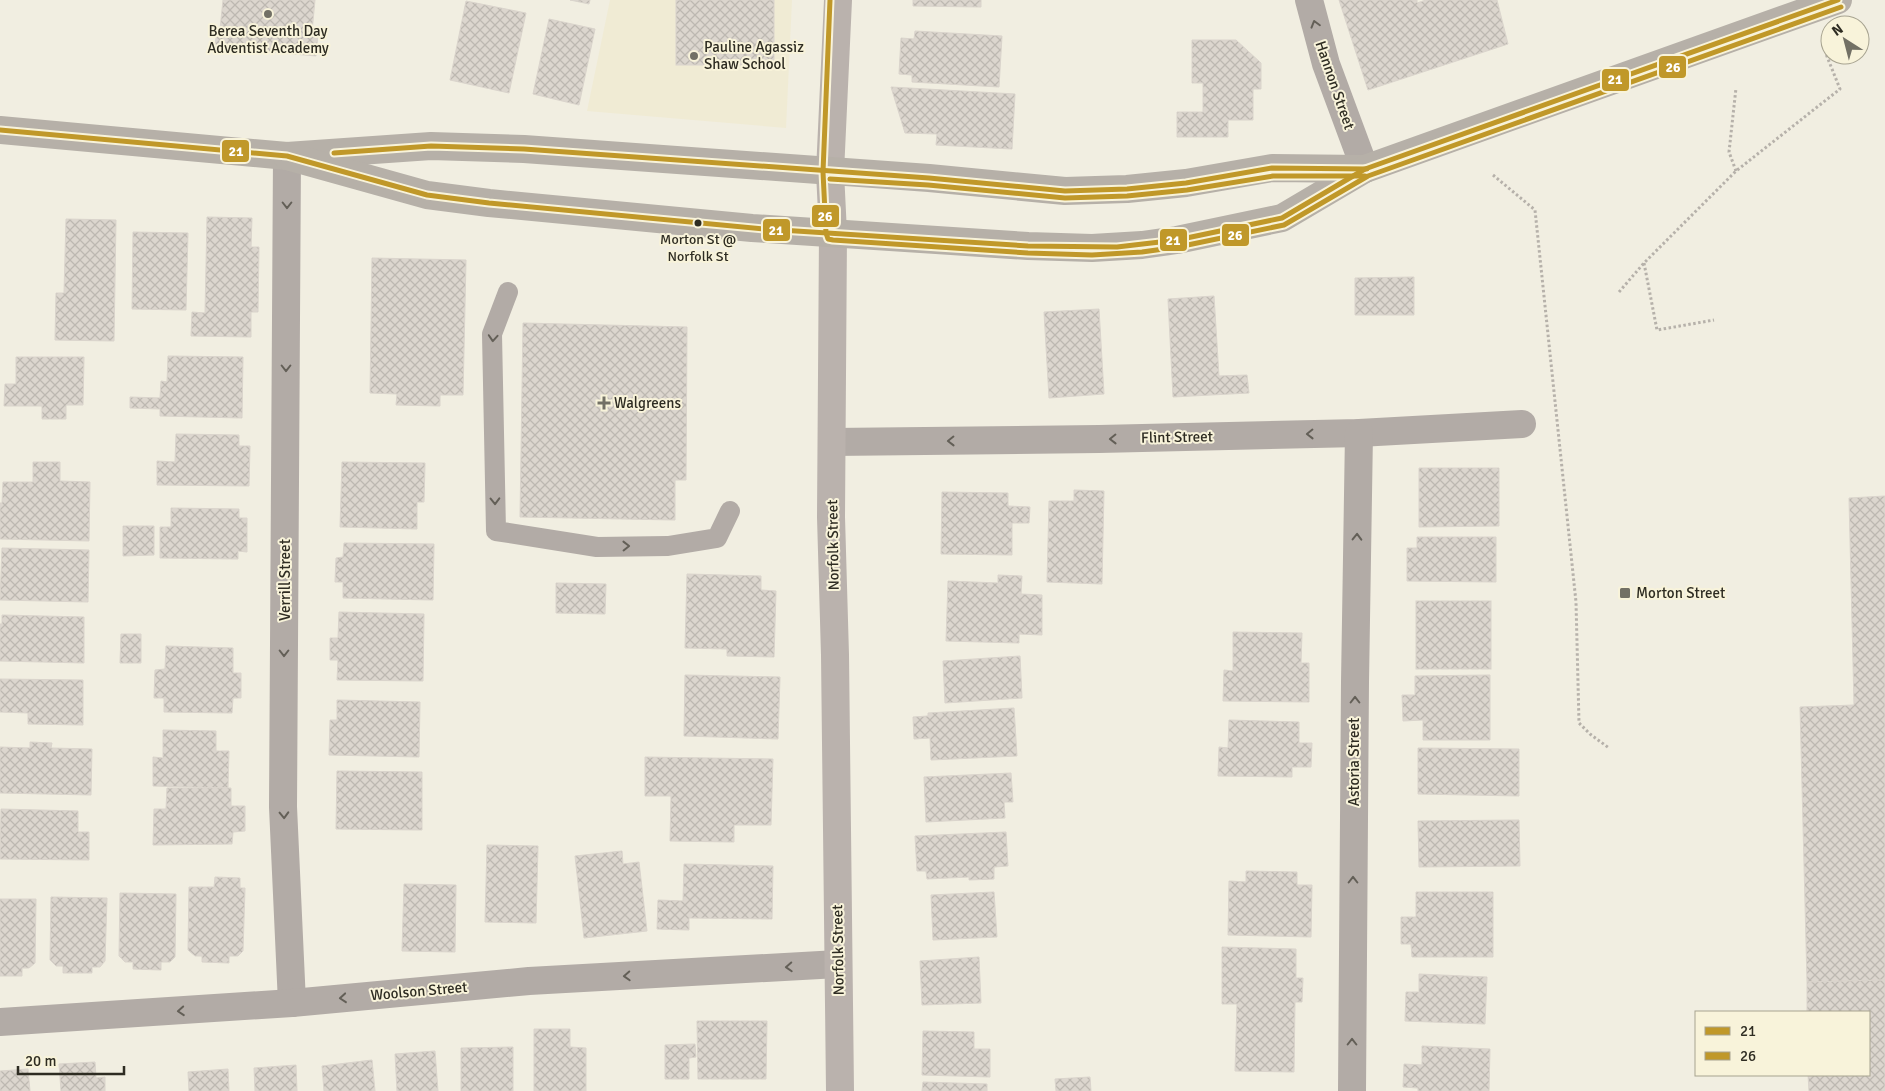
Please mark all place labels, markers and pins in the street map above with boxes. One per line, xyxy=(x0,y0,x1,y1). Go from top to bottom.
marker: Berea Seventh Day Adventist Academy xyxy=(262,8,274,20)
place label: Berea Seventh Day Adventist Academy xyxy=(207,22,329,57)
place label: Pauline Agassiz Shaw School xyxy=(704,38,804,73)
marker: Pauline Agassiz Shaw School xyxy=(688,50,700,62)
marker: Morton St @ Norfolk St xyxy=(693,218,703,228)
place label: Morton St @ Norfolk St xyxy=(660,231,736,265)
place label: Walgreens xyxy=(614,394,681,412)
marker: Walgreens xyxy=(598,397,610,409)
place label: Morton Street xyxy=(1636,584,1725,602)
marker: Morton Street xyxy=(1618,586,1632,600)

